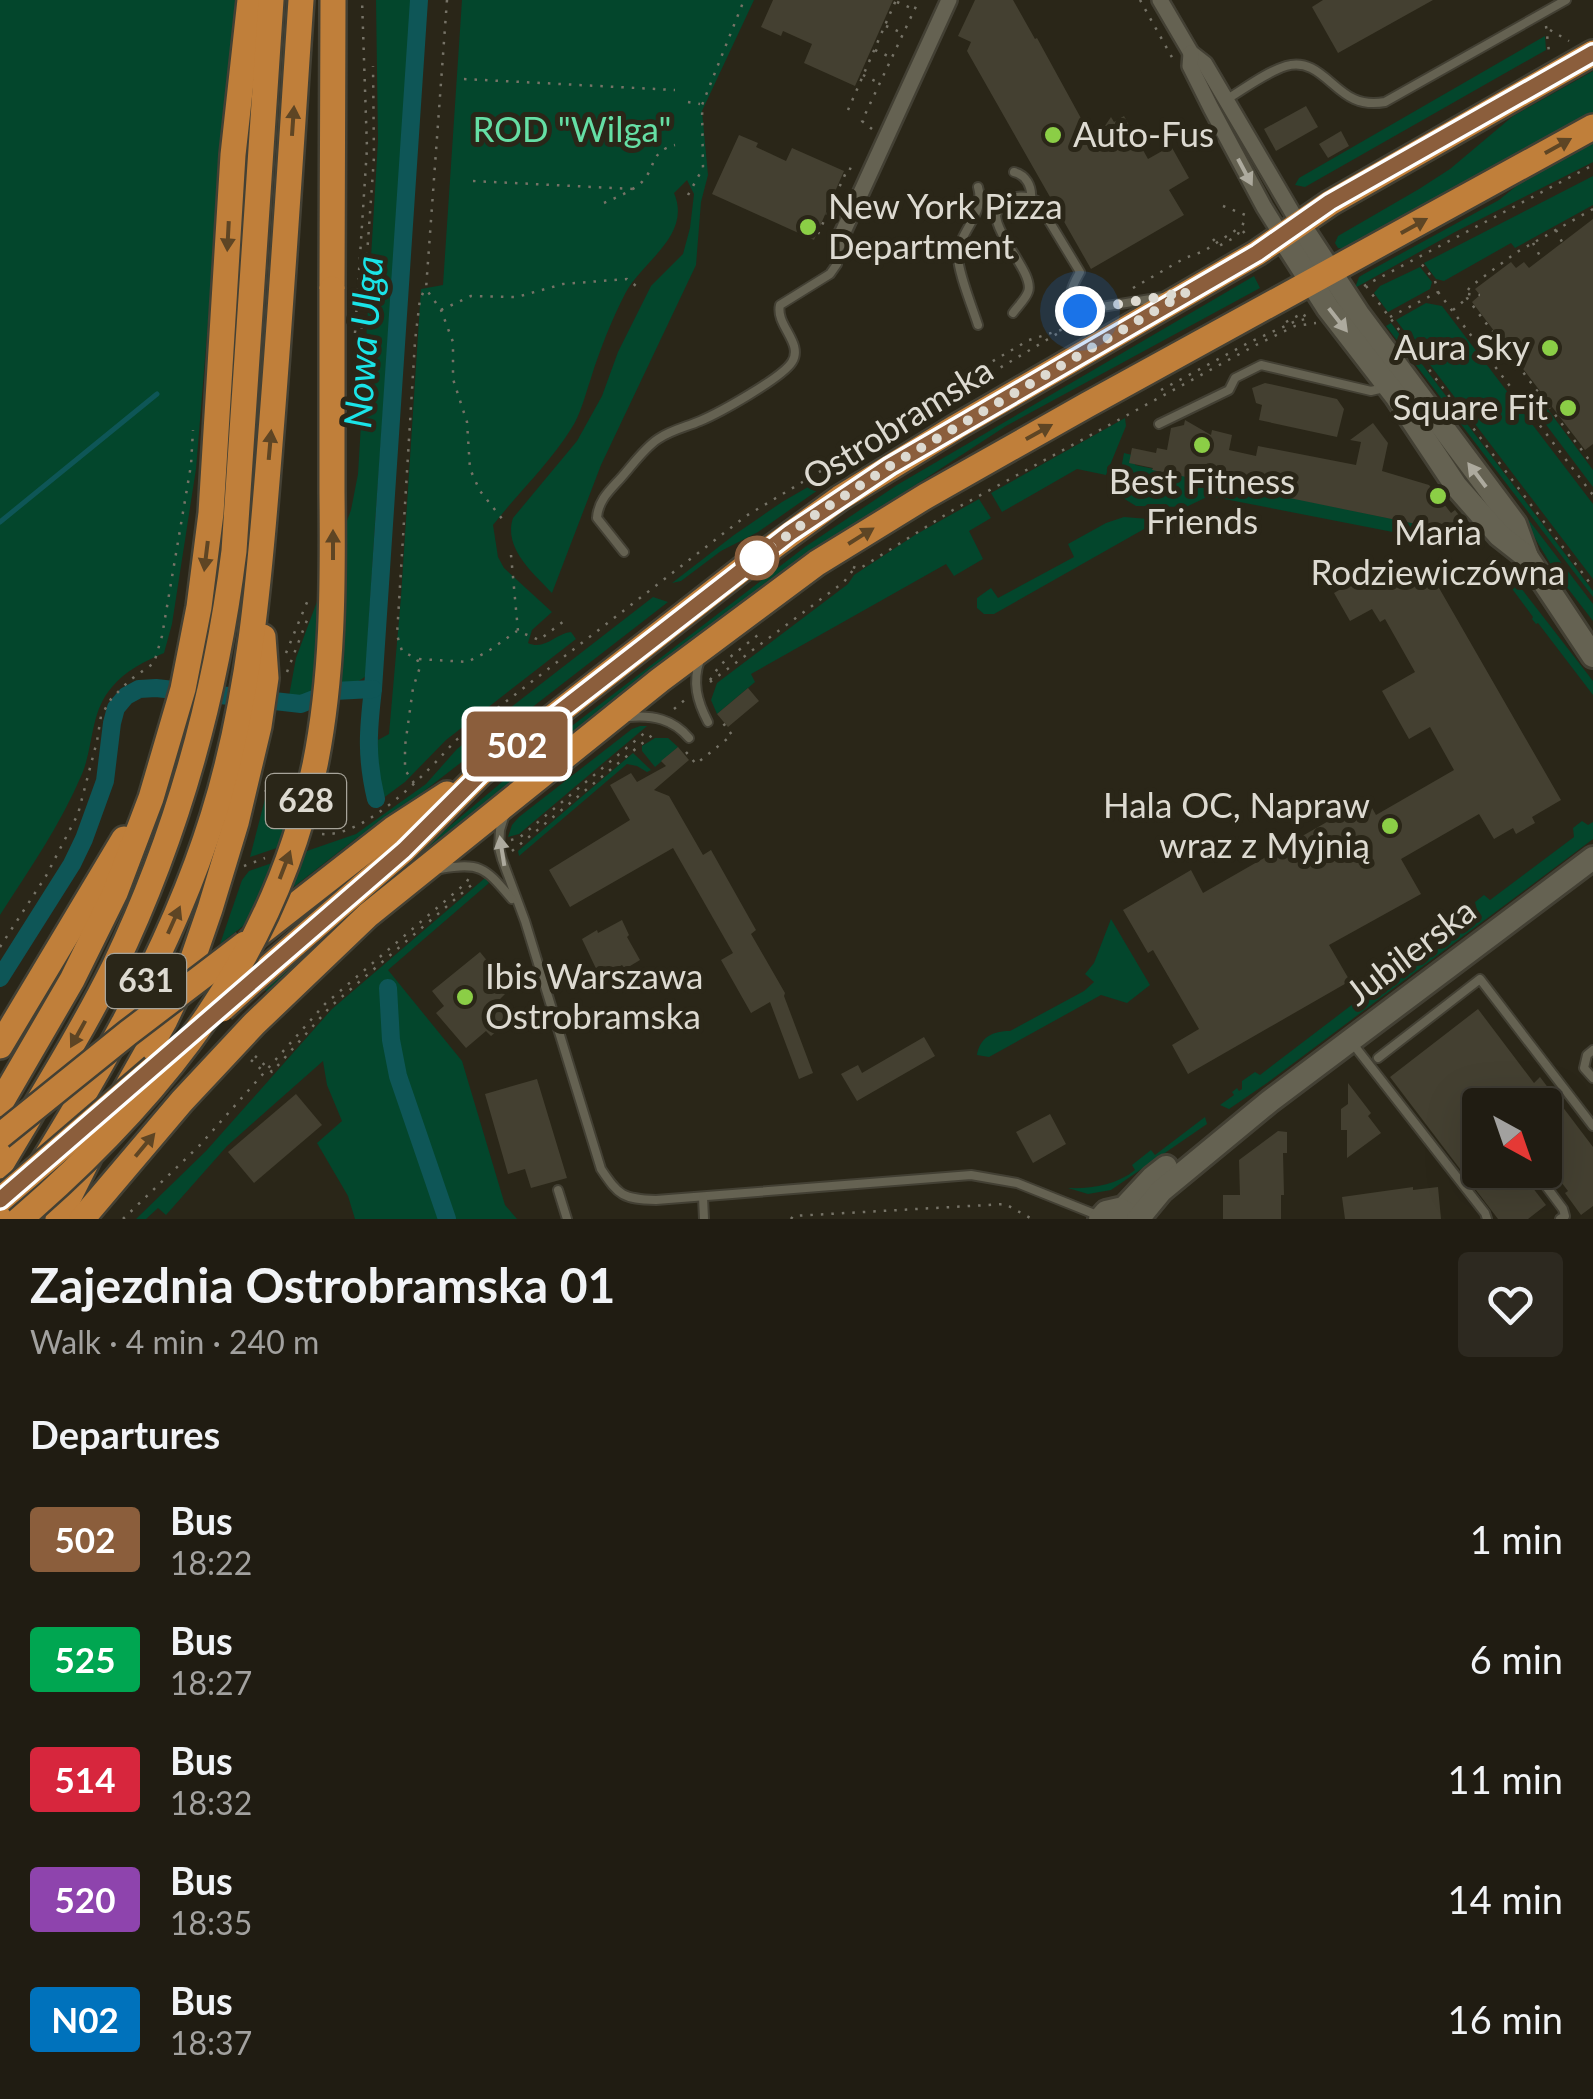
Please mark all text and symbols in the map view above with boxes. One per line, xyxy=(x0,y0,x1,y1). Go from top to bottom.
one-way arrow xyxy=(285,104,301,136)
park label: ROD "Wilga" xyxy=(472,107,672,149)
place label: Auto-Fus xyxy=(1073,112,1214,154)
marker: Auto-Fus xyxy=(1042,124,1064,146)
one-way arrow xyxy=(1544,138,1573,155)
one-way arrow xyxy=(1236,158,1253,186)
place label: New York Pizza Department xyxy=(828,184,1063,266)
marker: New York Pizza Department xyxy=(797,216,819,238)
one-way arrow xyxy=(1400,217,1428,235)
one-way arrow xyxy=(220,221,236,253)
water label: Nowa Ulga xyxy=(333,254,391,430)
your location xyxy=(1055,286,1105,336)
one-way arrow xyxy=(1327,307,1347,333)
place label: Aura Sky xyxy=(1394,325,1530,367)
marker: Aura Sky xyxy=(1539,337,1561,359)
street label: Ostrobramska xyxy=(794,347,1000,497)
place label: Square Fit xyxy=(1392,385,1548,427)
marker: Square Fit xyxy=(1557,397,1579,419)
one-way arrow xyxy=(1025,424,1053,441)
one-way arrow xyxy=(262,429,278,460)
marker: Best Fitness Friends xyxy=(1191,434,1213,456)
place label: Best Fitness Friends xyxy=(1109,459,1295,541)
one-way arrow xyxy=(1468,462,1488,488)
marker: Maria Rodziewiczówna xyxy=(1427,485,1449,507)
place label: Maria Rodziewiczówna xyxy=(1311,510,1565,592)
one-way arrow xyxy=(847,528,875,545)
one-way arrow xyxy=(325,529,341,561)
unlabelled marker xyxy=(736,537,778,579)
one-way arrow xyxy=(198,540,214,572)
line badge: 502 xyxy=(460,712,574,776)
text: 502 xyxy=(487,723,547,765)
road number: 628 xyxy=(266,774,346,828)
place label: Hala OC, Napraw wraz z Myjnią xyxy=(1103,783,1371,865)
marker: Hala OC, Napraw wraz z Myjnią xyxy=(1379,815,1401,837)
one-way arrow xyxy=(494,835,510,866)
one-way arrow xyxy=(278,850,294,880)
street label: Jubilerska xyxy=(1337,888,1483,1013)
one-way arrow xyxy=(166,905,182,935)
road number: 631 xyxy=(106,954,186,1008)
place label: Ibis Warszawa Ostrobramska xyxy=(485,954,703,1036)
marker: Ibis Warszawa Ostrobramska xyxy=(454,986,476,1008)
one-way arrow xyxy=(69,1019,86,1048)
north arrow xyxy=(1462,1088,1562,1188)
map controls xyxy=(1462,1088,1562,1188)
one-way arrow xyxy=(133,1132,155,1157)
button: heart xyxy=(1458,1252,1563,1357)
text: Zajezdnia Ostrobramska 01 xyxy=(30,1256,615,1313)
text: Walk · 4 min · 240 m xyxy=(30,1322,319,1361)
text: Departures xyxy=(30,1411,220,1457)
text: Bus xyxy=(170,1497,233,1543)
text: 1 min xyxy=(1470,1516,1563,1562)
text: 502 xyxy=(55,1518,115,1560)
text: 18:22 xyxy=(170,1543,252,1582)
text: Bus xyxy=(170,1617,233,1663)
text: 6 min xyxy=(1470,1636,1563,1682)
text: 525 xyxy=(55,1638,115,1680)
text: 18:27 xyxy=(170,1663,252,1702)
text: Bus xyxy=(170,1737,233,1783)
text: 11 min xyxy=(1448,1756,1563,1802)
text: 514 xyxy=(55,1758,115,1800)
text: 18:32 xyxy=(170,1783,252,1822)
text: Bus xyxy=(170,1857,233,1903)
text: 14 min xyxy=(1448,1876,1563,1922)
text: 520 xyxy=(55,1878,115,1920)
text: 18:35 xyxy=(170,1903,252,1942)
text: Bus xyxy=(170,1977,233,2023)
text: 16 min xyxy=(1448,1996,1563,2042)
text: N02 xyxy=(51,1998,119,2040)
text: 18:37 xyxy=(170,2023,252,2062)

